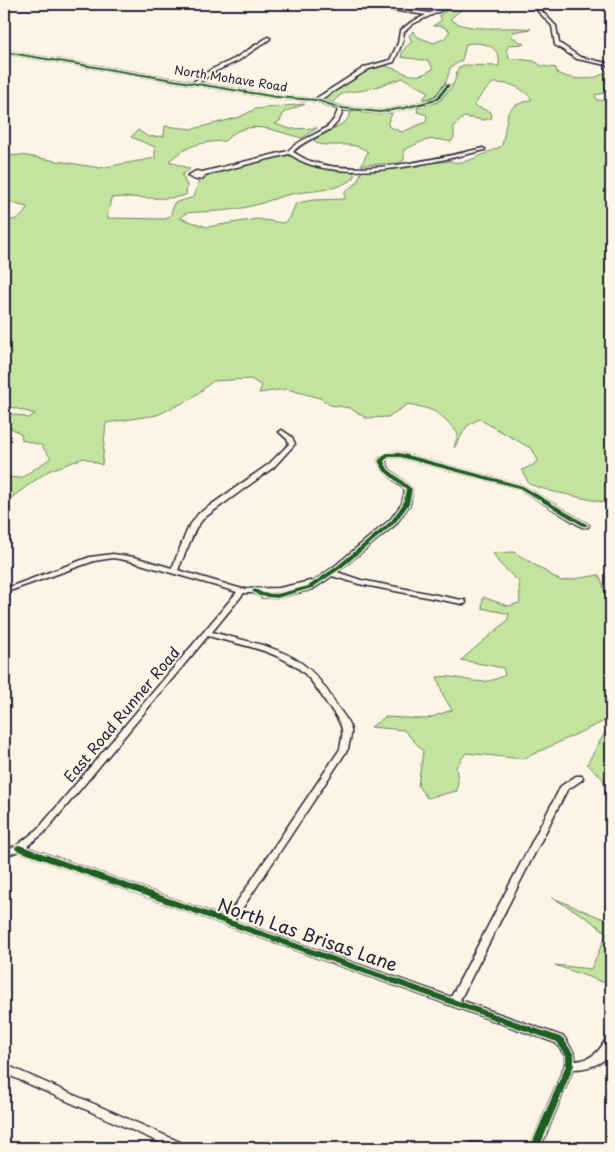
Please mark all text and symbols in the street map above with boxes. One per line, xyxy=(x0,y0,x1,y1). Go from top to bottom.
street label: North Mohave Road xyxy=(173,60,289,96)
street label: East Road Runner Road xyxy=(57,641,185,787)
street label: North Las Brisas Lane xyxy=(214,890,402,978)

